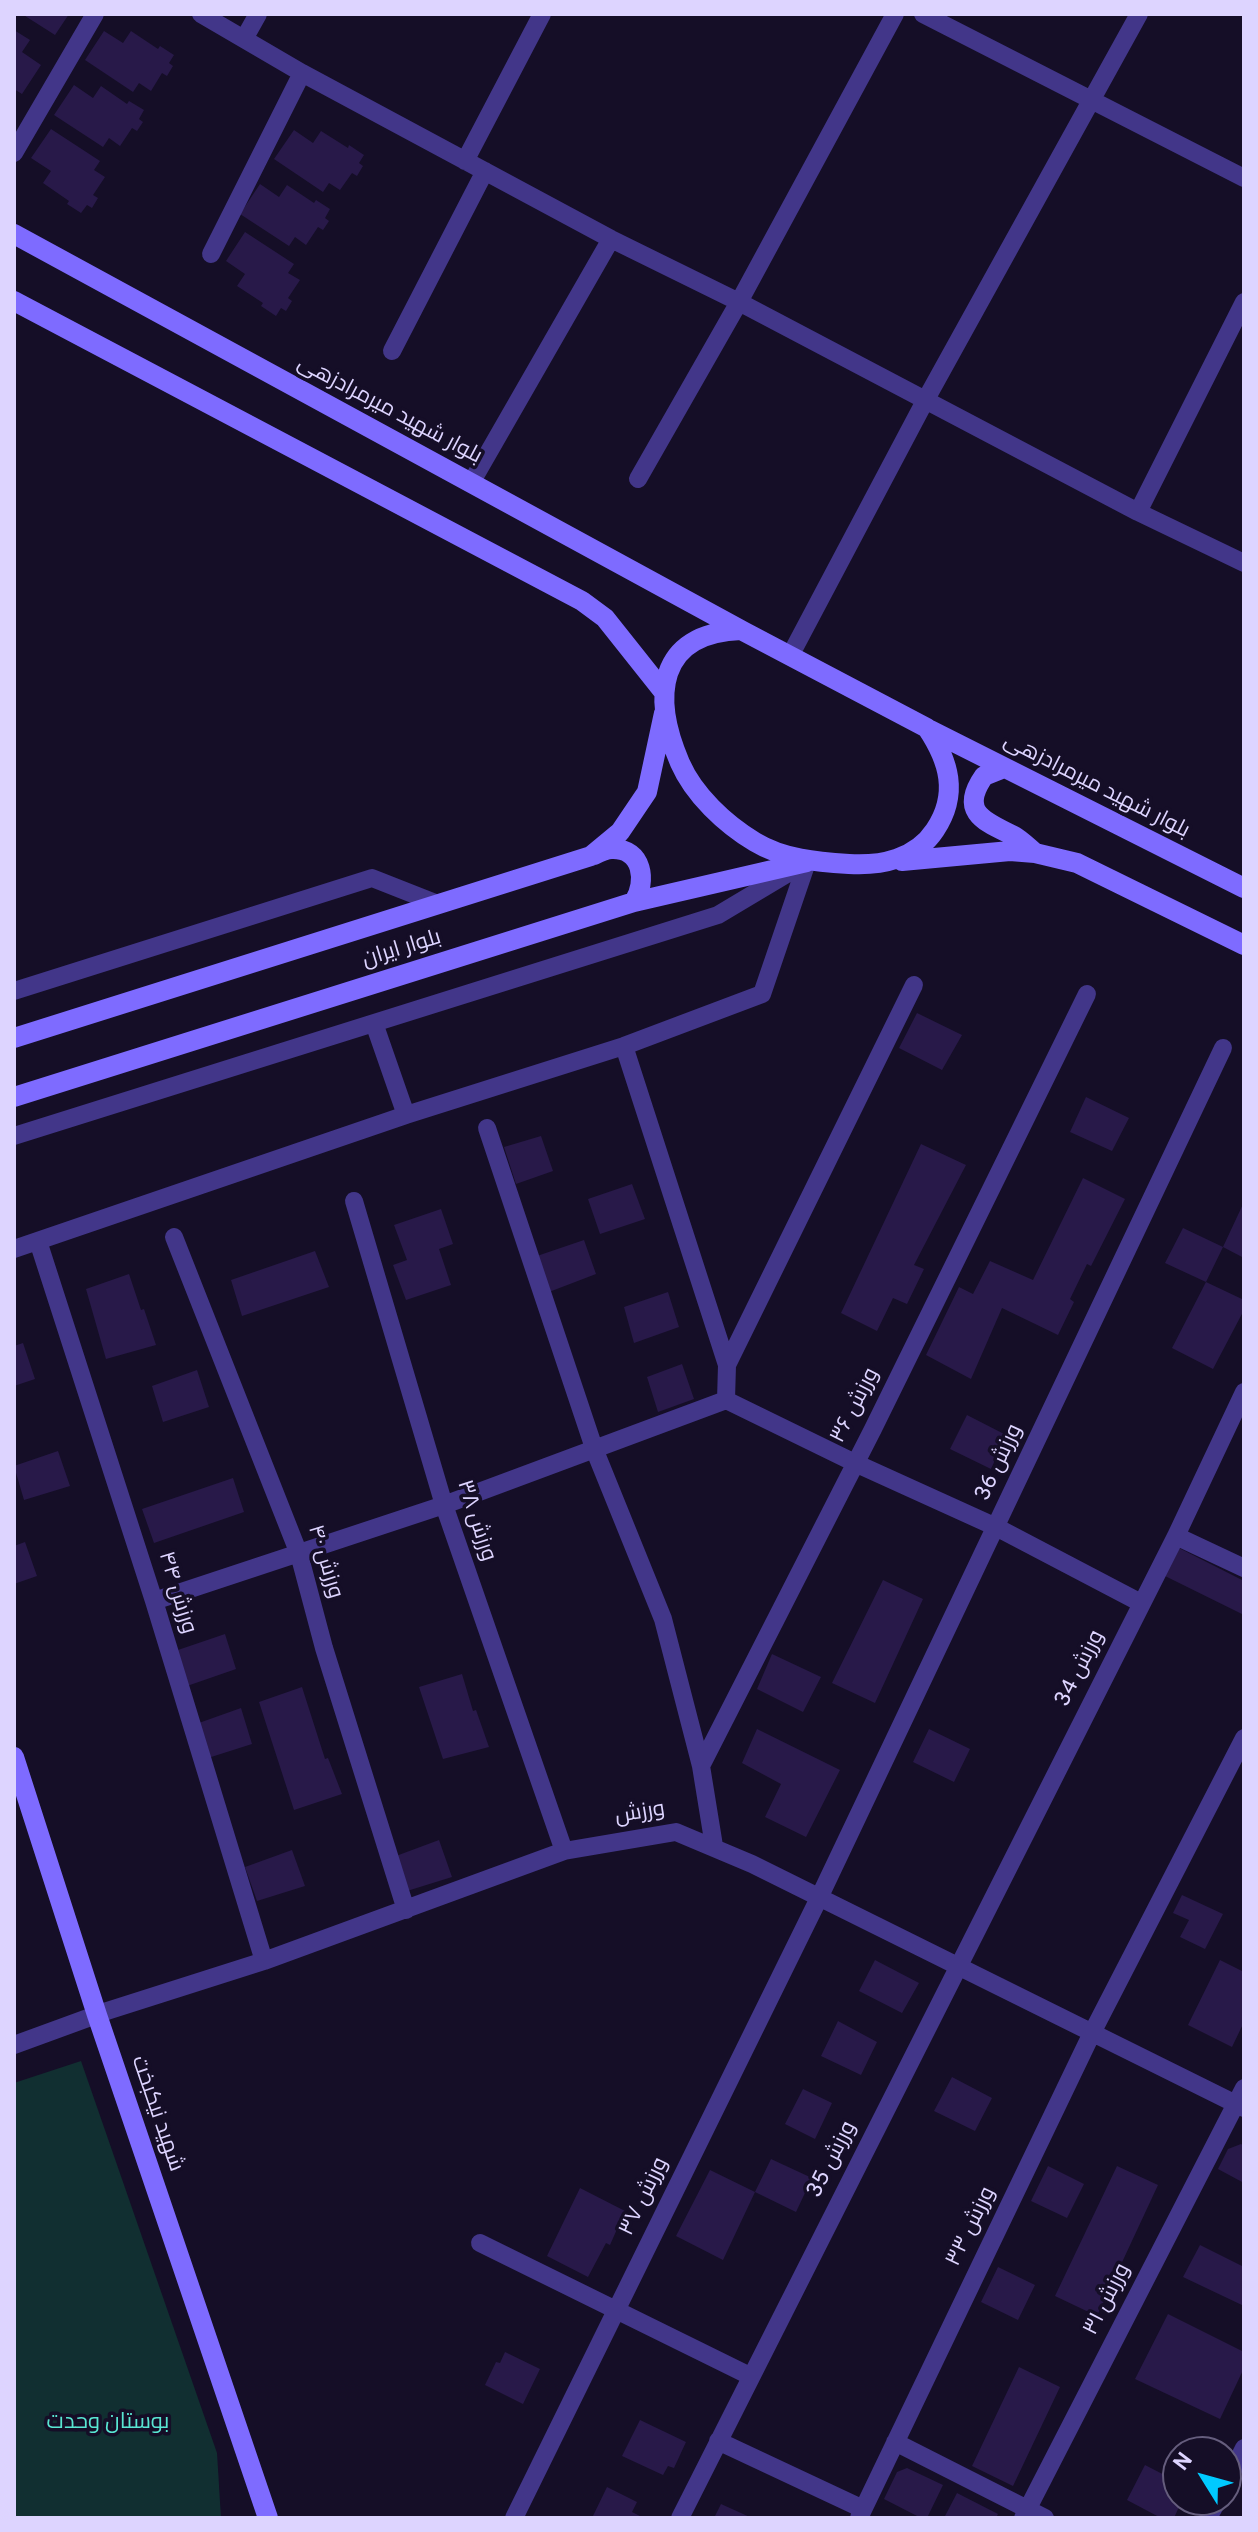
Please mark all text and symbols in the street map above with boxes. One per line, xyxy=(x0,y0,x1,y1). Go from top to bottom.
street label: بلوار شهید میرمرادزهی xyxy=(292,351,486,471)
street label: بلوار شهید میرمرادزهی xyxy=(998,729,1194,845)
street label: بلوار ایران xyxy=(359,926,445,974)
street label: ورزش ۳۶ xyxy=(826,1364,886,1448)
street label: ورزش 36 xyxy=(971,1420,1029,1506)
street label: ورزش ۳۸ xyxy=(449,1477,501,1565)
street label: ورزش ۴۰ xyxy=(300,1522,348,1602)
street label: ورزش ۴۴ xyxy=(151,1549,201,1637)
street label: ورزش 34 xyxy=(1051,1626,1111,1712)
street label: ورزش xyxy=(613,1797,667,1831)
street label: شهید نیکبخت xyxy=(124,2053,188,2175)
street label: ورزش 35 xyxy=(803,2117,863,2203)
street label: ورزش ۳۷ xyxy=(615,2153,675,2241)
street label: ورزش ۳۳ xyxy=(941,2183,1003,2271)
street label: ورزش ۳۱ xyxy=(1079,2260,1137,2340)
park label: بوستان وحدت xyxy=(47,2411,169,2437)
north arrow xyxy=(1162,2436,1242,2516)
text: N xyxy=(1168,2448,1200,2477)

